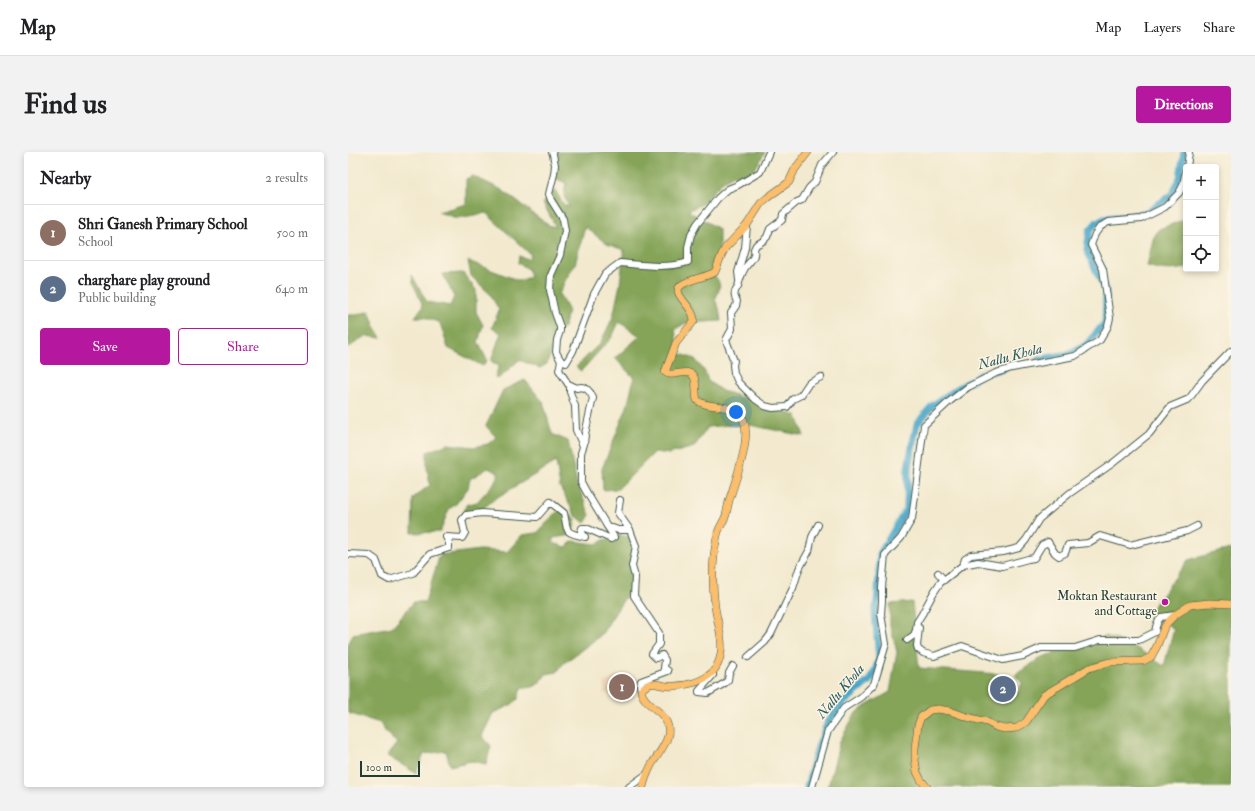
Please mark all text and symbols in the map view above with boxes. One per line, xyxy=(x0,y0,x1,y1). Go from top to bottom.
text: Map xyxy=(20,16,56,40)
text: Map xyxy=(1095,19,1121,36)
text: Layers xyxy=(1143,19,1181,36)
text: Share xyxy=(1203,19,1235,36)
button: Directions xyxy=(1136,86,1231,123)
text: Find us xyxy=(24,87,107,122)
map controls xyxy=(1183,164,1219,272)
button: + xyxy=(1183,164,1219,200)
text: Nearby xyxy=(40,168,91,189)
text: 2 results xyxy=(265,170,308,186)
button: − xyxy=(1183,200,1219,236)
text: Shri Ganesh Primary School xyxy=(78,215,248,234)
text: 1 xyxy=(51,225,55,241)
text: 500 m xyxy=(276,225,308,241)
text: School xyxy=(78,234,113,250)
button: locate xyxy=(1183,236,1219,272)
text: charghare play ground xyxy=(78,271,210,290)
text: 2 xyxy=(50,281,56,297)
text: 640 m xyxy=(275,281,308,297)
text: Public building xyxy=(78,290,156,306)
button: Save xyxy=(40,328,170,365)
button: Share xyxy=(178,328,308,365)
water label: Nallu Khola xyxy=(975,340,1045,373)
your location xyxy=(726,402,746,422)
place label: Moktan Restaurant and Cottage xyxy=(1057,588,1158,619)
marker: Moktan Restaurant and Cottage xyxy=(1160,597,1170,607)
water label: Nallu Khola xyxy=(812,660,868,723)
pin: 1 xyxy=(609,672,635,702)
pin: 2 xyxy=(990,674,1016,704)
scale bar xyxy=(360,759,420,778)
text: 100 m xyxy=(366,761,392,774)

